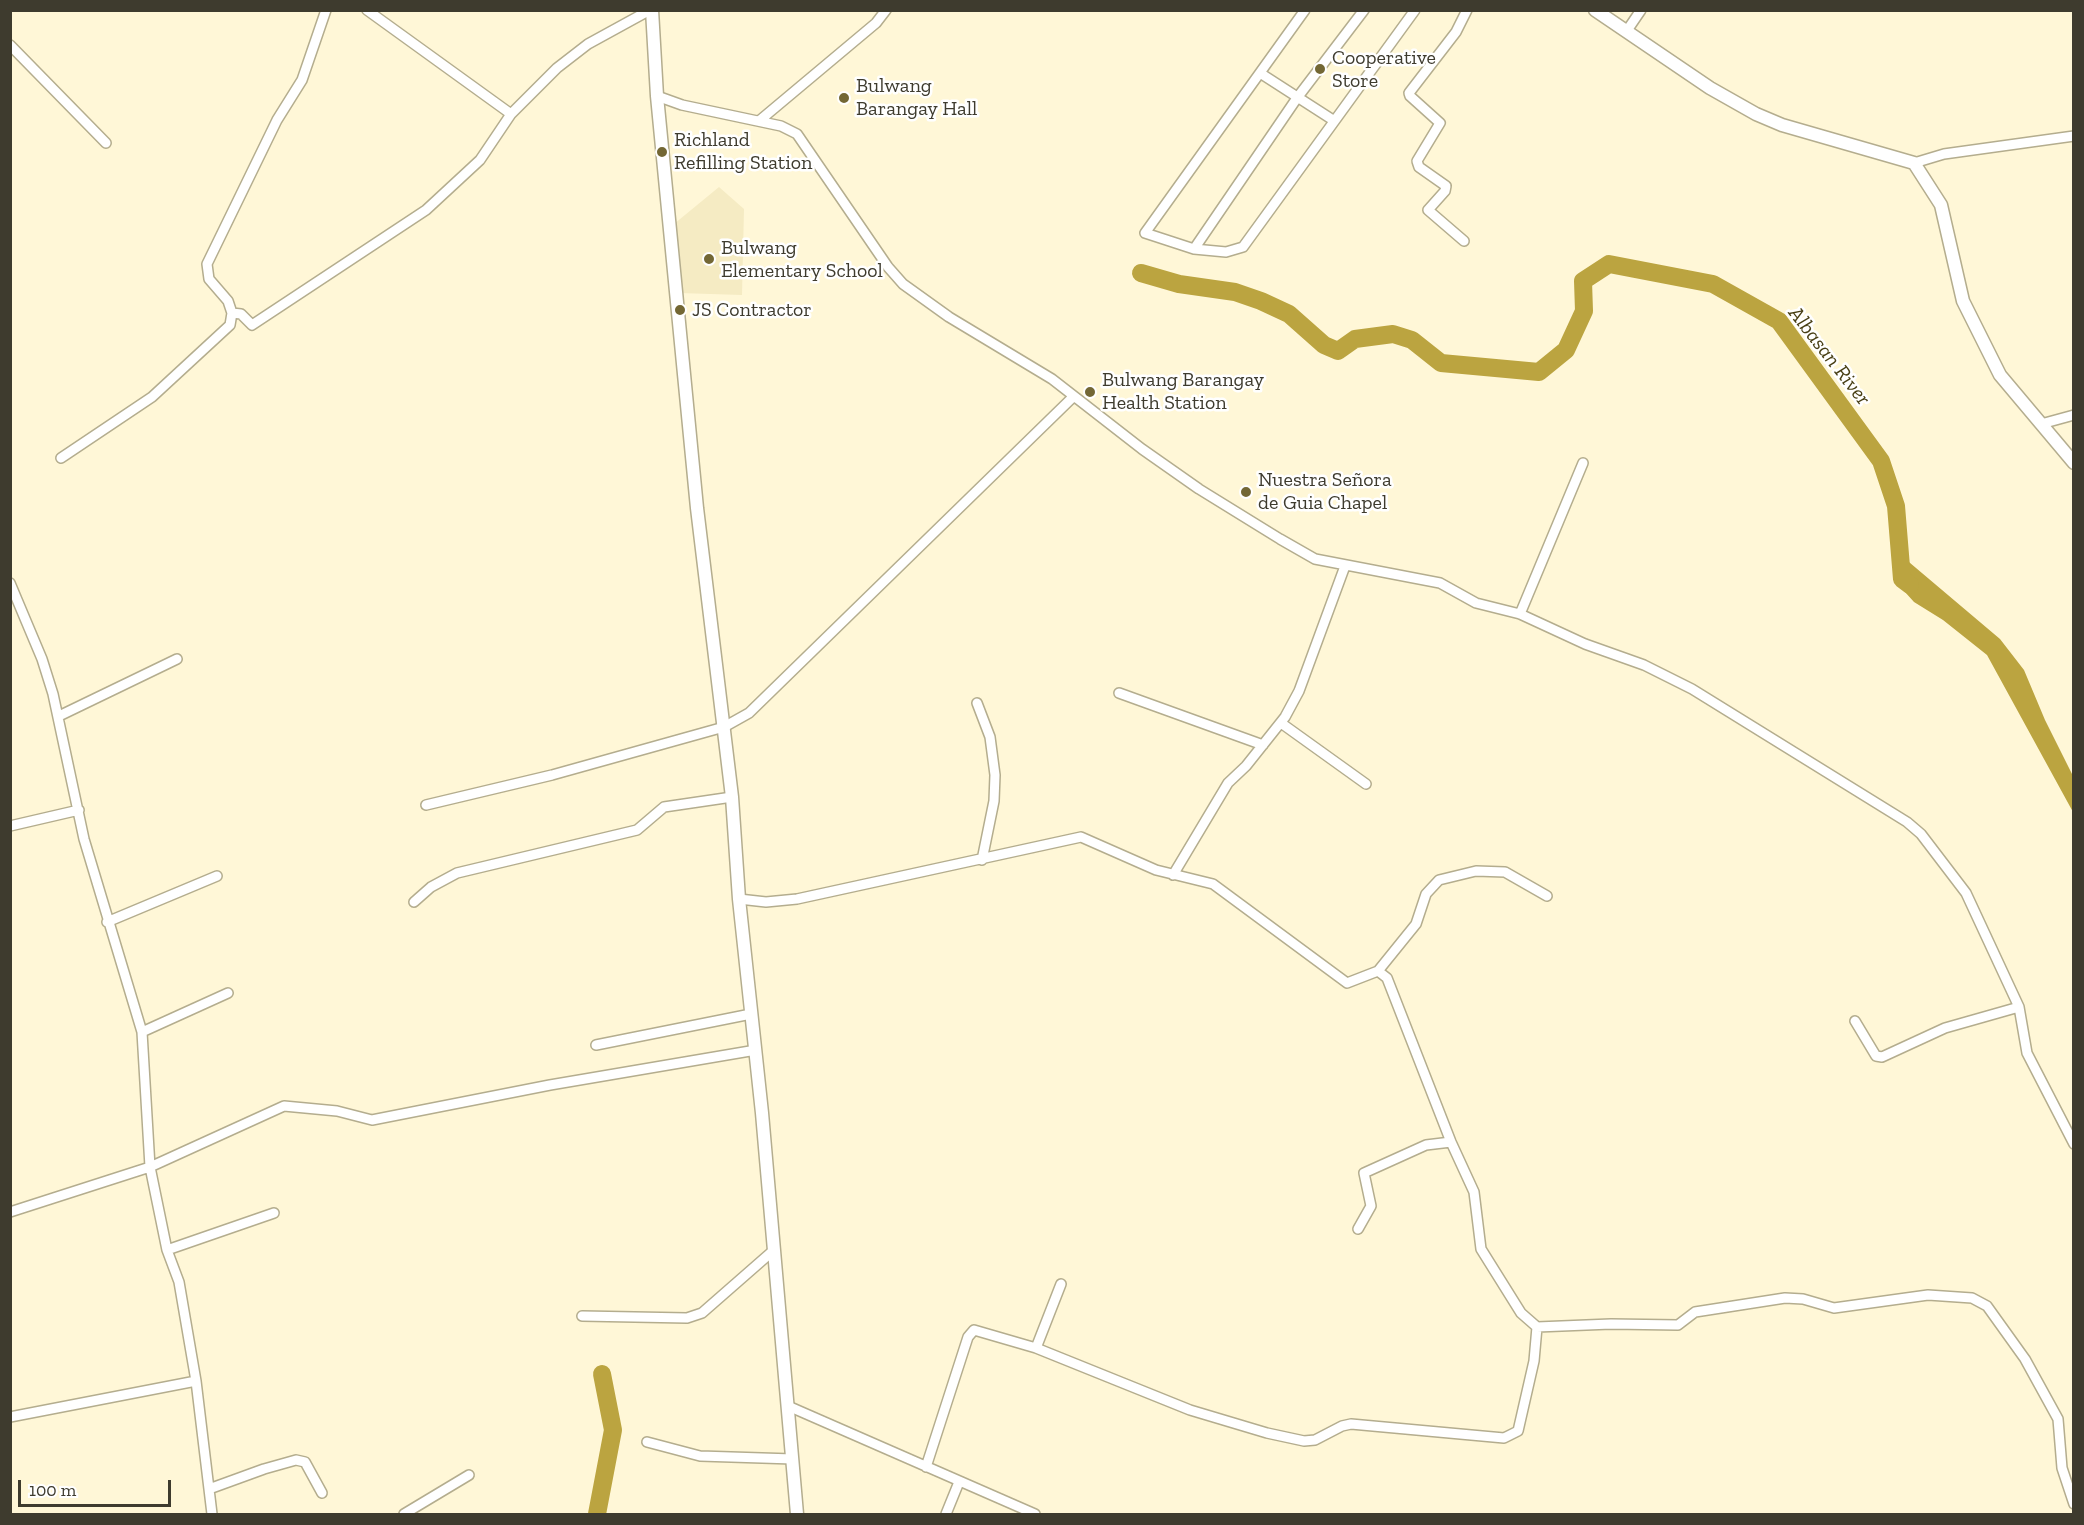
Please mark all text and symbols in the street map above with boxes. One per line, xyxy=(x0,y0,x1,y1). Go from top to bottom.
place label: Cooperative Store xyxy=(1332,46,1436,93)
marker: Cooperative Store xyxy=(1313,62,1327,76)
place label: Bulwang Barangay Hall xyxy=(856,74,977,121)
marker: Bulwang Barangay Hall xyxy=(837,91,851,105)
place label: Richland Refilling Station xyxy=(674,128,813,175)
marker: Richland Refilling Station xyxy=(655,145,669,159)
place label: Bulwang Elementary School xyxy=(721,236,883,283)
marker: Bulwang Elementary School xyxy=(702,252,716,266)
place label: JS Contractor xyxy=(692,298,812,322)
water label: Albasan River xyxy=(1783,302,1875,410)
marker: JS Contractor xyxy=(673,303,687,317)
place label: Bulwang Barangay Health Station xyxy=(1102,368,1264,415)
marker: Bulwang Barangay Health Station xyxy=(1083,385,1097,399)
place label: Nuestra Señora de Guia Chapel xyxy=(1258,468,1392,515)
marker: Nuestra Señora de Guia Chapel xyxy=(1239,485,1253,499)
scale bar xyxy=(21,1468,174,1506)
text: 100 m xyxy=(29,1479,76,1501)

